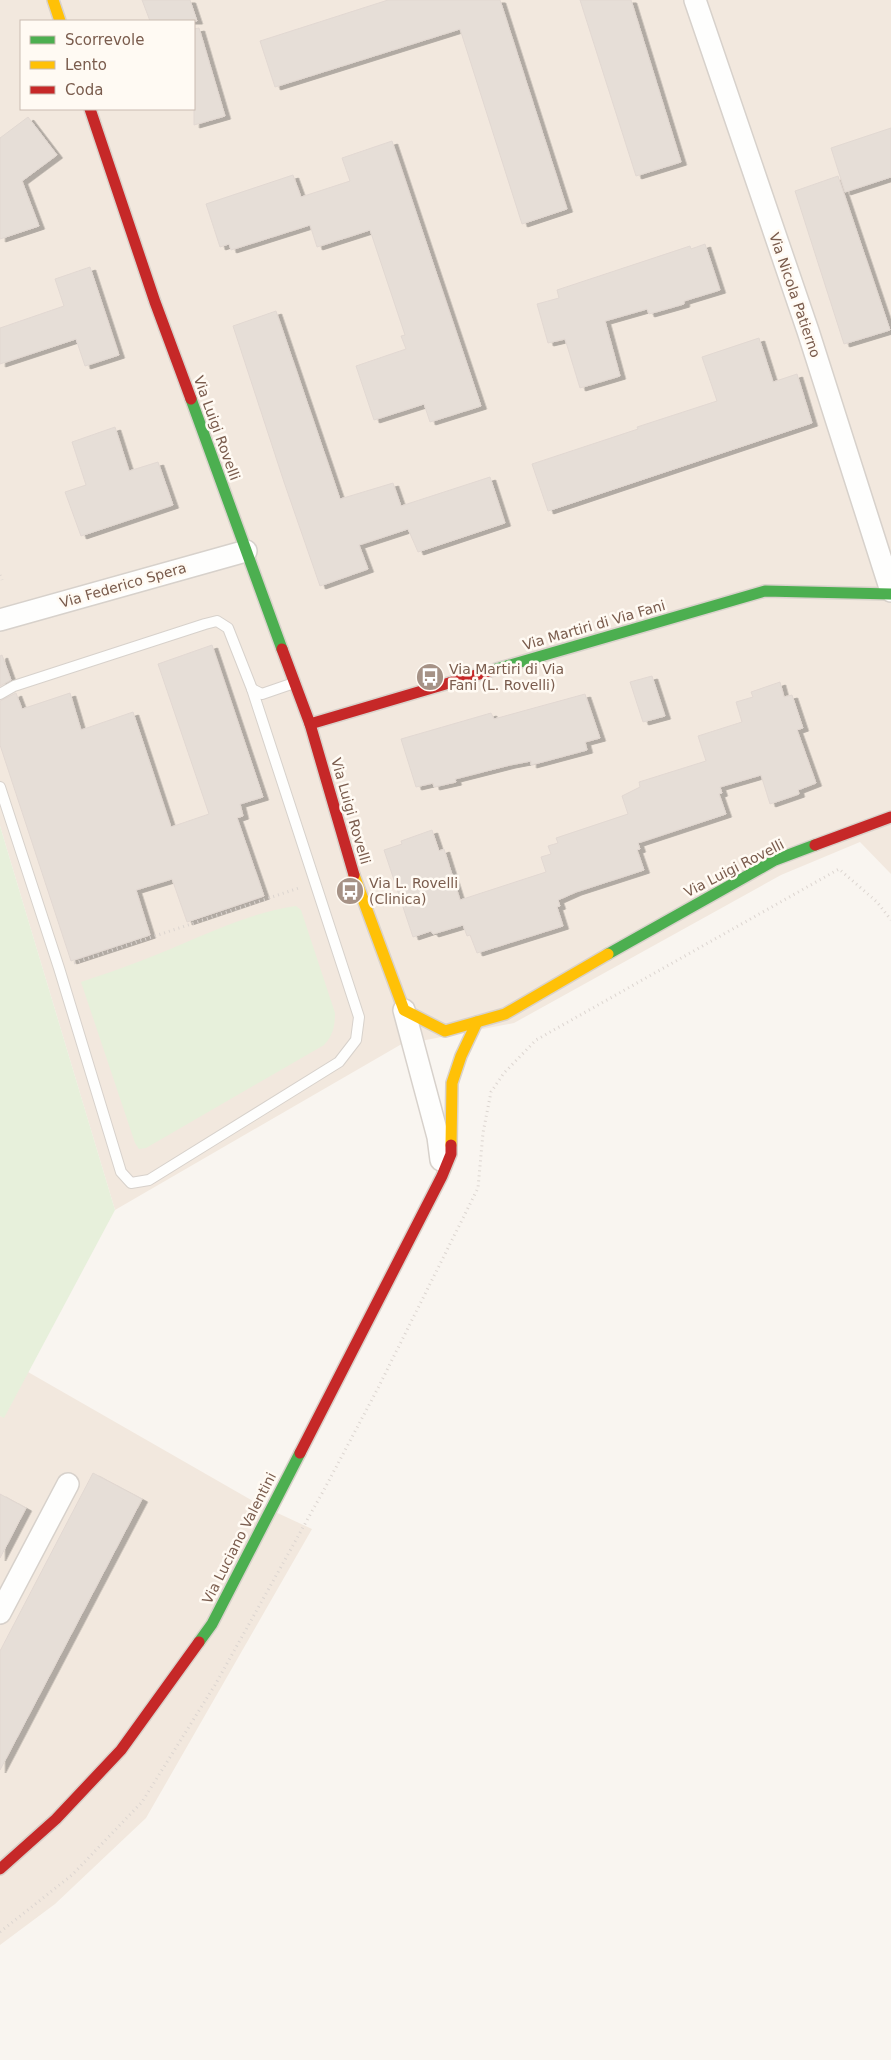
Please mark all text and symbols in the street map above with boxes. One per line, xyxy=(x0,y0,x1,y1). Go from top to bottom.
legend xyxy=(20,20,195,110)
text: Scorrevole xyxy=(65,31,144,49)
text: Lento xyxy=(65,56,107,74)
text: Coda xyxy=(65,81,103,99)
street label: Via Nicola Patierno xyxy=(766,230,824,360)
street label: Via Luigi Rovelli xyxy=(191,374,243,482)
street label: Via Federico Spera xyxy=(58,559,188,611)
street label: Via Martiri di Via Fani xyxy=(521,597,667,653)
place label: Via Martiri di Via Fani (L. Rovelli) xyxy=(449,661,564,693)
bus stop icon: Via Martiri di Via Fani (L. Rovelli) xyxy=(415,662,445,692)
street label: Via Luigi Rovelli xyxy=(328,756,374,866)
street label: Via Luigi Rovelli xyxy=(681,836,787,900)
place label: Via L. Rovelli (Clinica) xyxy=(369,875,458,907)
bus stop icon: Via L. Rovelli (Clinica) xyxy=(335,876,365,906)
street label: Via Luciano Valentini xyxy=(199,1470,279,1606)

